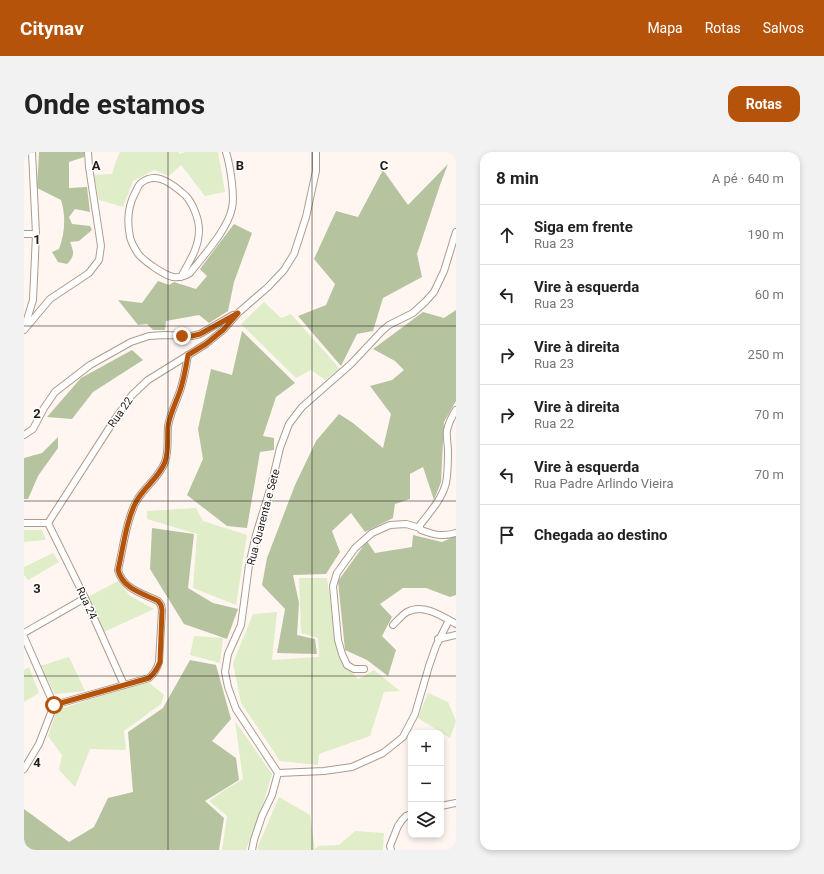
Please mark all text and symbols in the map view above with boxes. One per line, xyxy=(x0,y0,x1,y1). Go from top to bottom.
text: Citynav xyxy=(20,17,84,40)
text: Mapa xyxy=(647,20,683,36)
text: Rotas xyxy=(705,20,741,36)
text: Salvos xyxy=(763,20,804,36)
button: Rotas xyxy=(728,86,800,122)
text: Onde estamos xyxy=(24,88,205,121)
text: A xyxy=(92,158,101,173)
text: B xyxy=(236,158,244,173)
text: C xyxy=(380,158,389,173)
text: 8 min xyxy=(496,168,539,188)
text: A pé · 640 m xyxy=(712,171,784,186)
text: Siga em frente xyxy=(534,218,633,236)
icon: ahead xyxy=(496,224,518,246)
text: 190 m xyxy=(747,227,784,242)
text: 1 xyxy=(33,232,41,247)
text: Rua 23 xyxy=(534,236,574,251)
text: Vire à esquerda xyxy=(534,278,639,296)
icon: left xyxy=(496,284,518,306)
text: 60 m xyxy=(755,287,784,302)
text: Rua 23 xyxy=(534,296,574,311)
route end xyxy=(173,327,191,345)
text: Vire à direita xyxy=(534,338,620,356)
icon: right xyxy=(496,344,518,366)
text: 250 m xyxy=(747,347,784,362)
text: Rua 23 xyxy=(534,356,574,371)
street label: Rua 22 xyxy=(105,395,135,430)
text: Vire à direita xyxy=(534,398,620,416)
icon: right xyxy=(496,404,518,426)
text: 2 xyxy=(33,406,41,421)
text: 70 m xyxy=(755,407,784,422)
text: Rua 22 xyxy=(534,416,574,431)
text: Vire à esquerda xyxy=(534,458,639,476)
icon: left xyxy=(496,464,518,486)
street label: Rua Quarenta e Sete xyxy=(244,467,283,567)
text: 70 m xyxy=(755,467,784,482)
text: Rua Padre Arlindo Vieira xyxy=(534,476,673,491)
icon: arrive xyxy=(496,524,518,546)
text: Chegada ao destino xyxy=(534,526,668,544)
text: 3 xyxy=(33,581,41,596)
street label: Rua 24 xyxy=(73,585,100,621)
route start xyxy=(45,696,63,714)
map controls xyxy=(408,730,444,838)
button: + xyxy=(408,730,444,766)
text: 4 xyxy=(33,755,41,770)
button: − xyxy=(408,766,444,802)
button: layers xyxy=(408,802,444,838)

